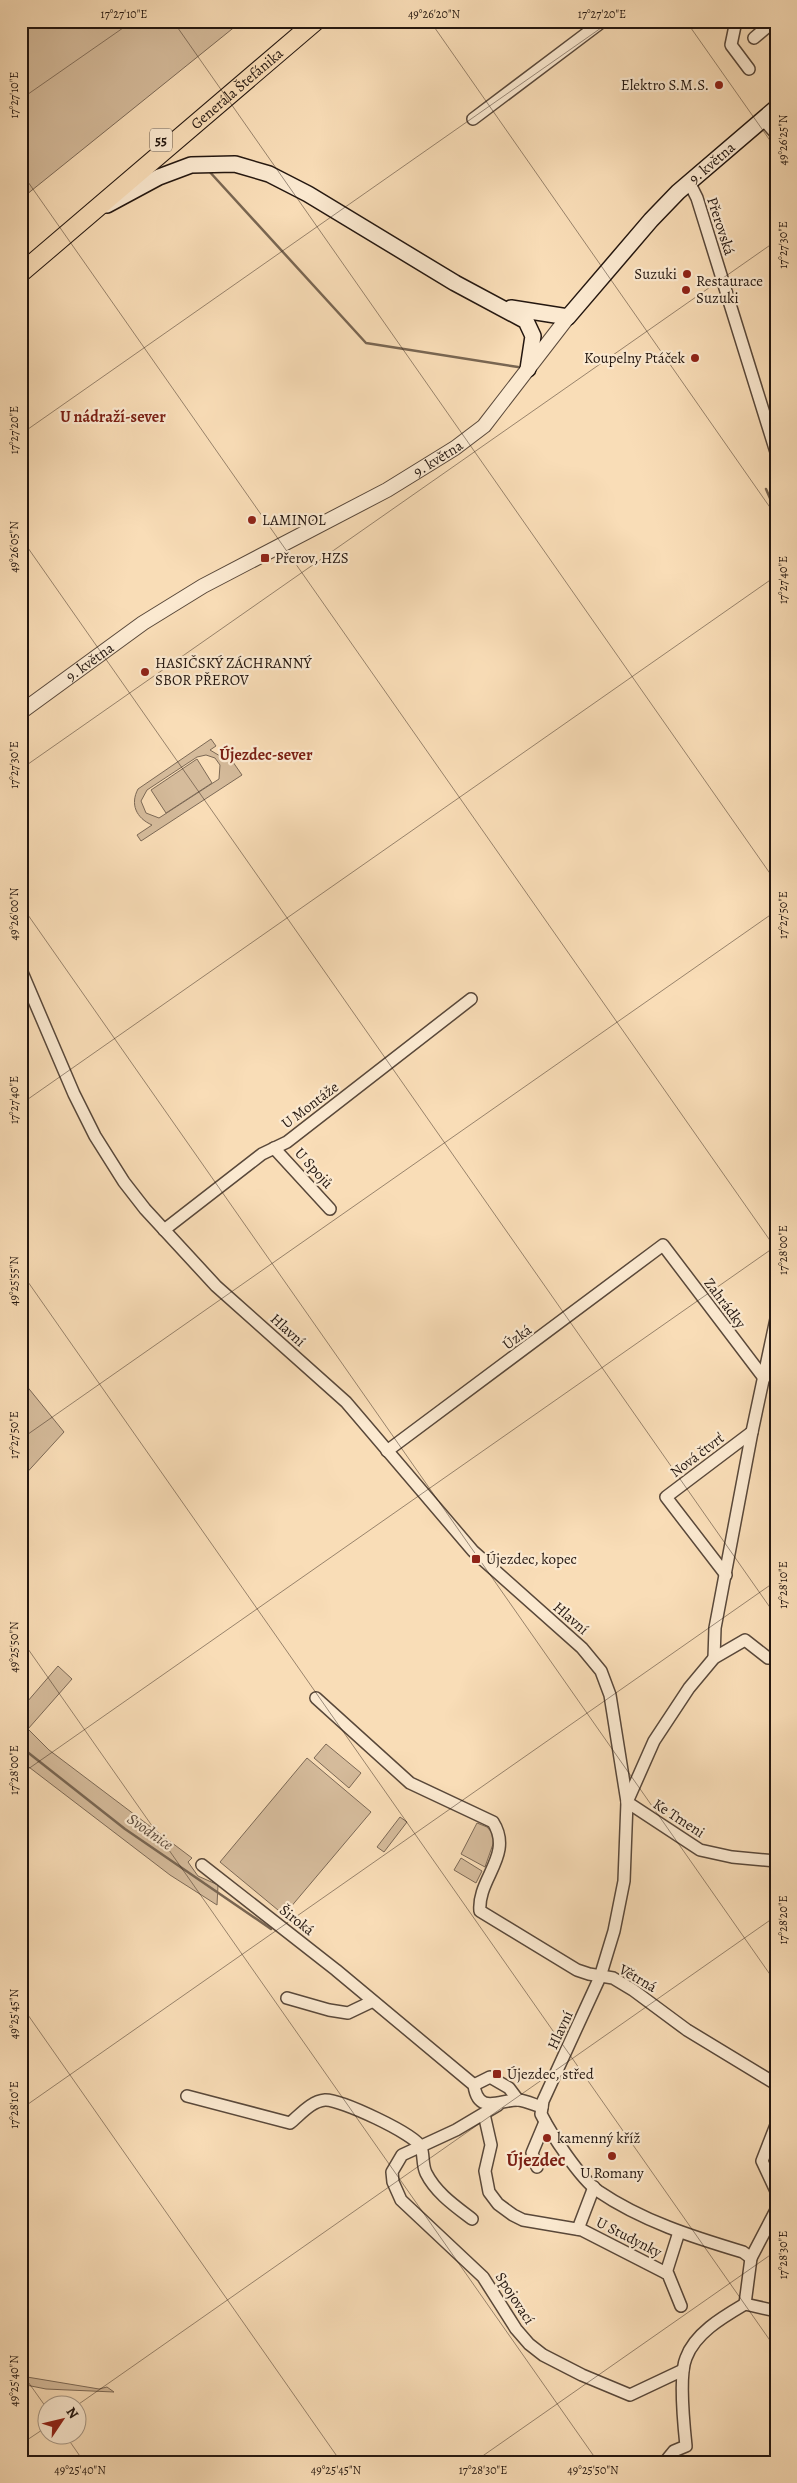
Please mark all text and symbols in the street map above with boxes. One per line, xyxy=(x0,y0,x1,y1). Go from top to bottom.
text: 17°27'10"E xyxy=(101,6,147,22)
text: 49°26'20"N xyxy=(408,6,460,22)
text: 17°27'20"E xyxy=(578,6,626,22)
street label: Generála Štefánika xyxy=(186,43,287,134)
text: 17°27'10"E xyxy=(6,72,22,118)
place label: Elektro S.M.S. xyxy=(621,75,709,95)
marker: Elektro S.M.S. xyxy=(713,79,725,91)
text: 49°26'25"N xyxy=(775,114,791,165)
road number: 55 xyxy=(150,128,172,152)
street label: 9. května xyxy=(685,137,739,188)
street label: Přerovská xyxy=(702,194,740,258)
text: 17°27'30"E xyxy=(775,221,791,269)
place label: Suzuki xyxy=(634,264,677,284)
marker: Suzuki xyxy=(681,268,693,280)
place label: Restaurace Suzuki xyxy=(696,271,763,308)
marker: Restaurace Suzuki xyxy=(680,284,692,296)
place label: Koupelny Ptáček xyxy=(584,348,686,368)
marker: Koupelny Ptáček xyxy=(689,352,701,364)
text: 17°27'20"E xyxy=(6,406,22,454)
district label: U nádraží-sever xyxy=(60,406,166,428)
street label: 9. května xyxy=(409,436,467,481)
place label: LAMINOL xyxy=(262,510,326,530)
marker: LAMINOL xyxy=(246,514,258,526)
text: 49°26'05"N xyxy=(6,521,22,573)
place label: Přerov, HZS xyxy=(275,548,349,568)
marker: Přerov, HZS xyxy=(259,552,271,564)
text: 17°27'40"E xyxy=(775,556,791,604)
street label: 9. května xyxy=(62,638,118,686)
place label: HASIČSKÝ ZÁCHRANNÝ SBOR PŘEROV xyxy=(155,653,312,690)
marker: HASIČSKÝ ZÁCHRANNÝ SBOR PŘEROV xyxy=(139,666,151,678)
text: 17°27'30"E xyxy=(6,741,22,789)
district label: Újezdec-sever xyxy=(220,744,313,766)
text: 49°26'00"N xyxy=(6,887,22,940)
text: 17°27'50"E xyxy=(775,891,791,939)
text: 17°27'40"E xyxy=(6,1076,22,1124)
street label: U Montáže xyxy=(277,1077,343,1133)
street label: U Spojů xyxy=(290,1143,338,1193)
text: 17°28'00"E xyxy=(775,1225,791,1275)
text: 49°25'55"N xyxy=(6,1256,22,1306)
street label: Zahrádky xyxy=(699,1274,751,1333)
street label: Hlavní xyxy=(266,1309,310,1351)
street label: Úzká xyxy=(498,1320,536,1354)
text: 17°27'50"E xyxy=(6,1411,22,1459)
street label: Nová čtvrť xyxy=(666,1428,728,1482)
place label: Újezdec, kopec xyxy=(486,1549,577,1569)
marker: Újezdec, kopec xyxy=(470,1553,482,1565)
text: 17°28'10"E xyxy=(775,1561,791,1609)
street label: Hlavní xyxy=(549,1597,593,1639)
text: 49°25'50"N xyxy=(6,1621,22,1673)
text: 17°28'00"E xyxy=(6,1745,22,1795)
street label: Ke Tmeni xyxy=(649,1794,709,1842)
water label: Svodnice xyxy=(123,1808,178,1856)
text: 17°28'20"E xyxy=(775,1895,791,1945)
street label: Široká xyxy=(275,1900,319,1940)
street label: Větrná xyxy=(615,1959,661,1997)
text: 49°25'45"N xyxy=(6,1988,22,2039)
street label: Hlavní xyxy=(542,2007,578,2053)
place label: Újezdec, střed xyxy=(507,2064,595,2084)
marker: Újezdec, střed xyxy=(491,2068,503,2080)
text: 17°28'10"E xyxy=(6,2081,22,2129)
place label: kamenný kříž xyxy=(557,2128,641,2148)
marker: kamenný kříž xyxy=(541,2132,553,2144)
district label: Újezdec xyxy=(506,2148,566,2172)
marker: U Romany xyxy=(606,2150,618,2162)
place label: U Romany xyxy=(580,2163,644,2183)
street label: U Studynky xyxy=(593,2212,666,2262)
text: 17°28'30"E xyxy=(775,2231,791,2279)
street label: Spojovací xyxy=(491,2268,539,2328)
text: 49°25'40"N xyxy=(6,2355,22,2407)
north arrow xyxy=(38,2396,88,2446)
text: N xyxy=(62,2403,83,2422)
text: 49°25'40"N xyxy=(54,2462,106,2478)
text: 49°25'45"N xyxy=(311,2462,362,2478)
text: 17°28'30"E xyxy=(459,2462,507,2478)
text: 49°25'50"N xyxy=(567,2462,619,2478)

